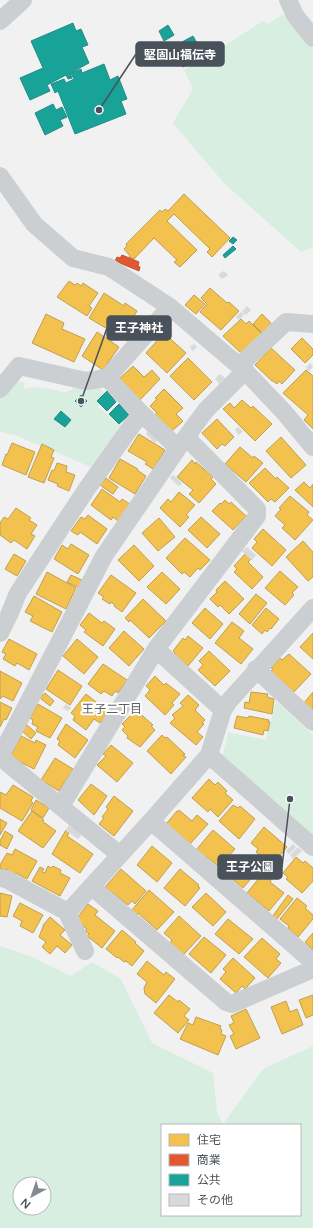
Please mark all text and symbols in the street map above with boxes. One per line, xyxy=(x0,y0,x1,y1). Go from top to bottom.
callout: 堅固山福伝寺 xyxy=(136,42,224,66)
text: 堅固山福伝寺 xyxy=(144,48,216,62)
callout: 王子神社 xyxy=(107,316,171,340)
text: 王子神社 xyxy=(115,321,163,335)
district label: 王子二丁目 xyxy=(82,702,142,716)
callout: 王子公園 xyxy=(218,855,282,879)
text: 王子公園 xyxy=(226,860,274,874)
legend xyxy=(161,1124,301,1216)
text: 住宅 xyxy=(197,1133,221,1147)
text: 商業 xyxy=(197,1153,221,1167)
text: 公共 xyxy=(197,1173,221,1187)
north arrow xyxy=(12,1176,52,1216)
text: その他 xyxy=(197,1193,233,1207)
text: N xyxy=(18,1195,33,1211)

